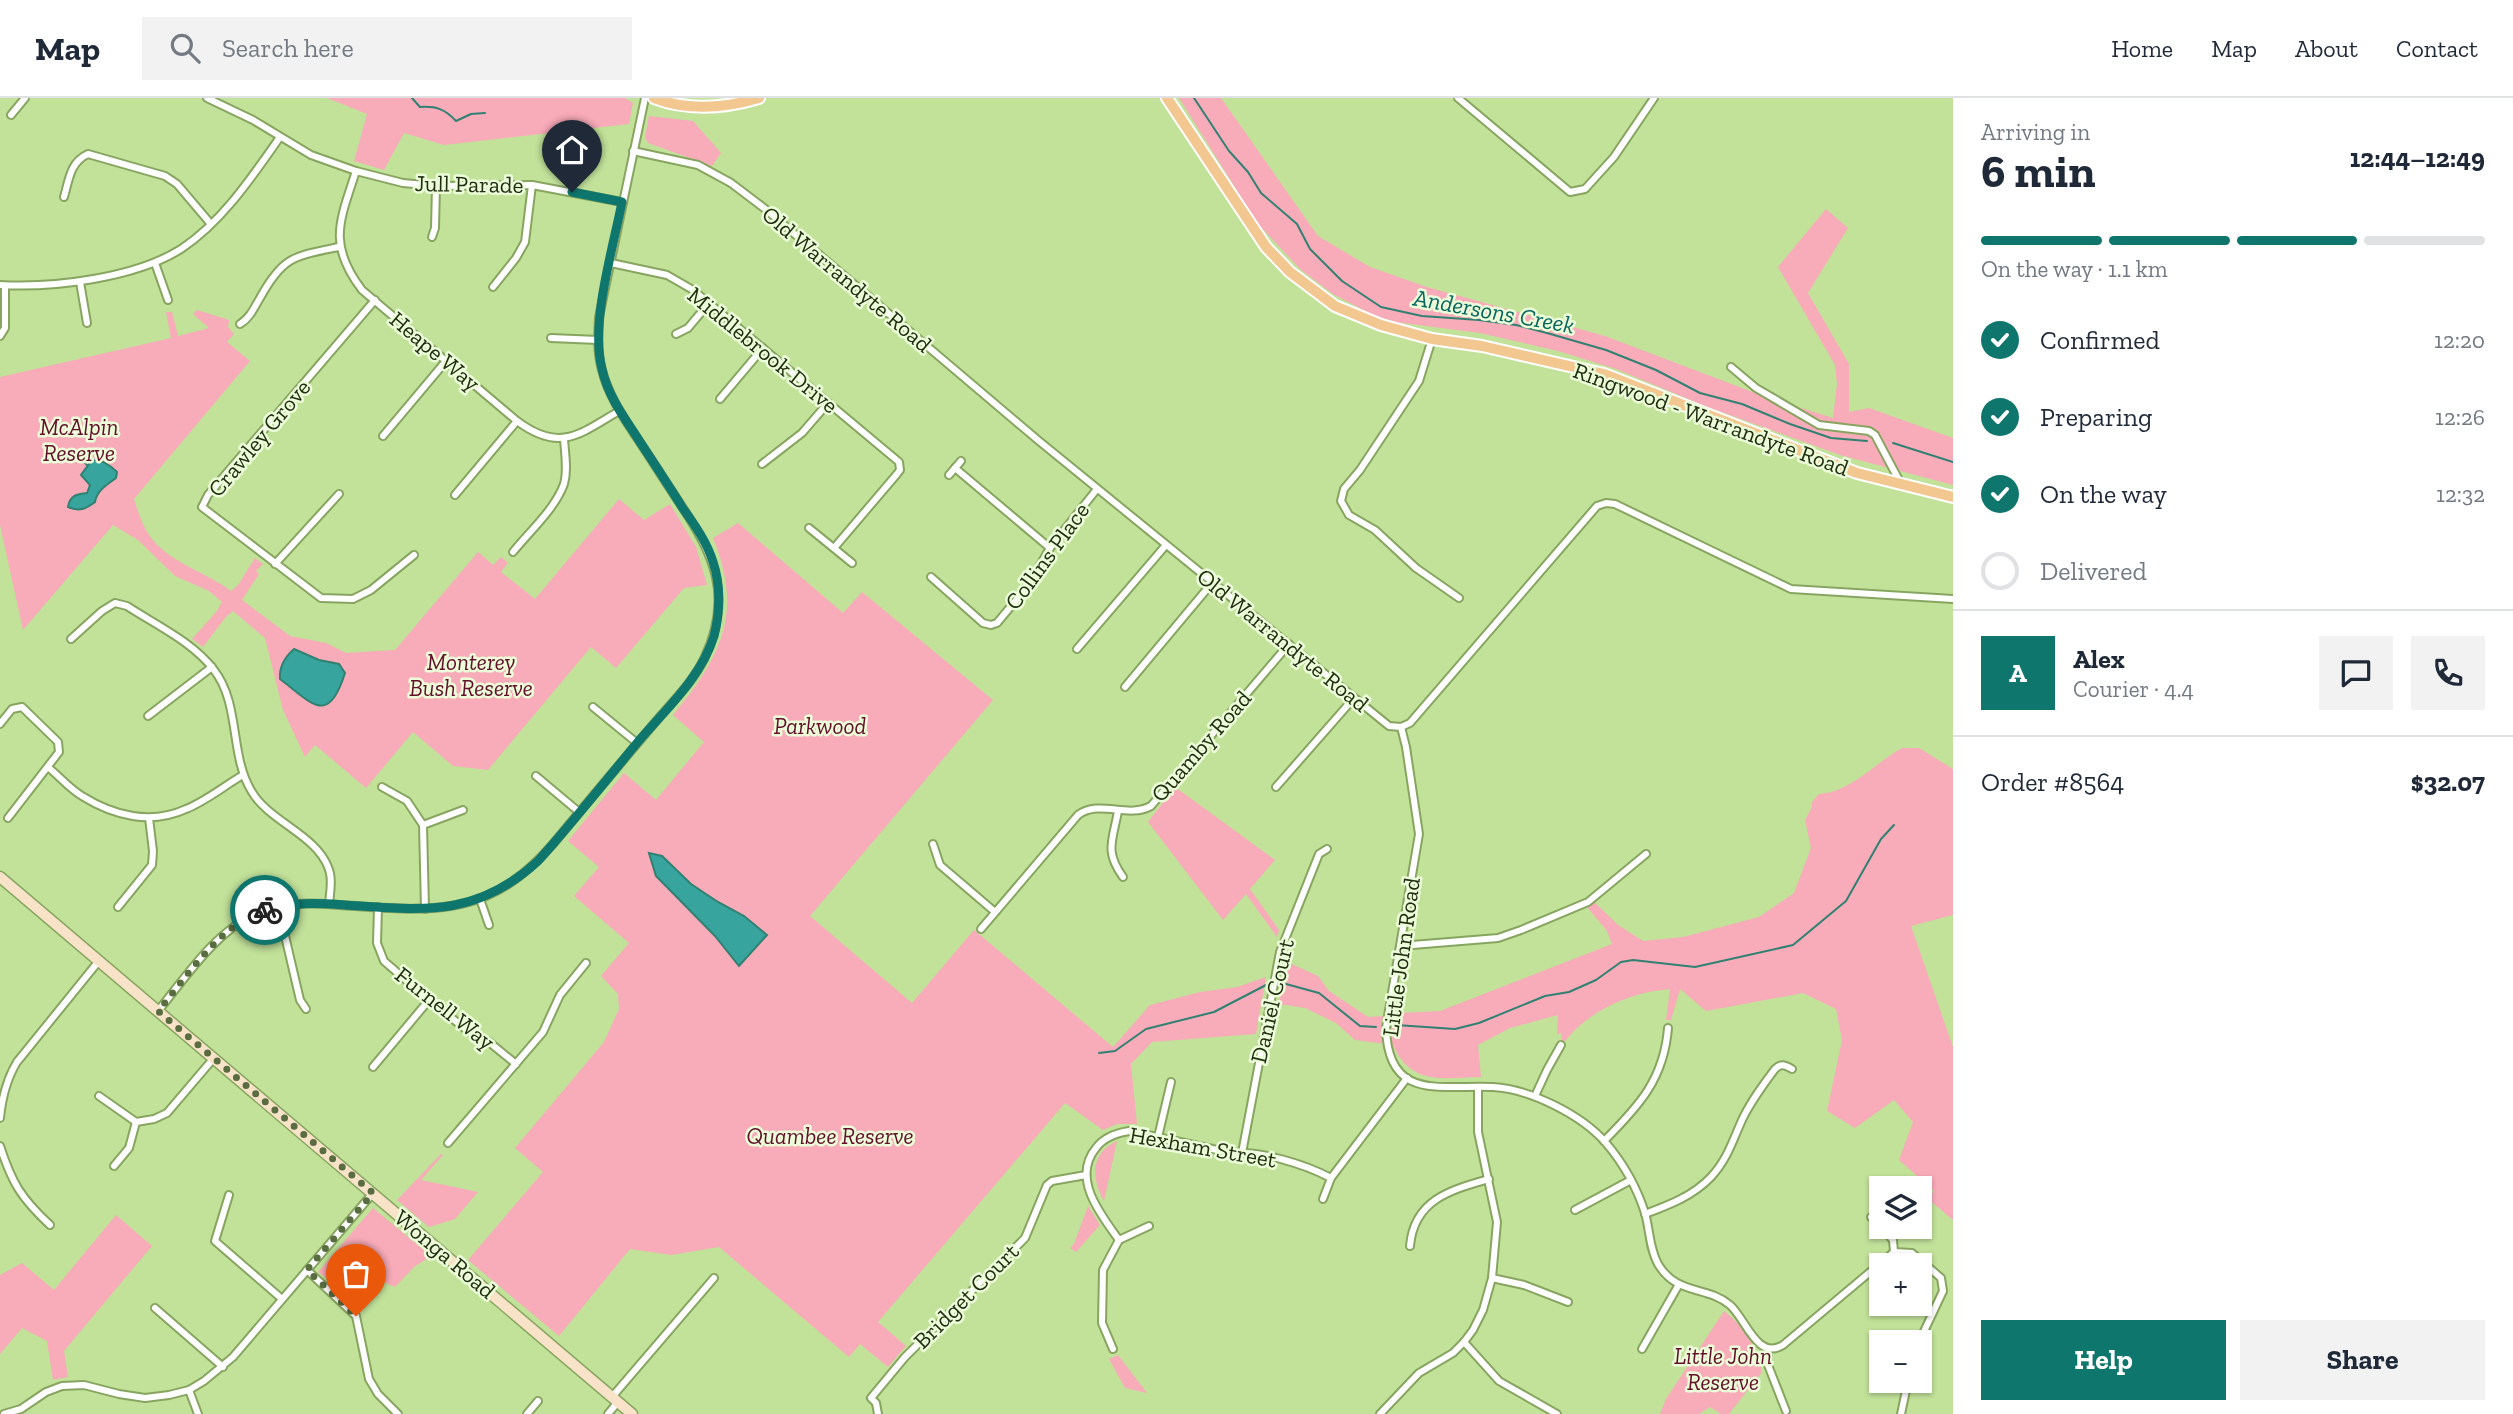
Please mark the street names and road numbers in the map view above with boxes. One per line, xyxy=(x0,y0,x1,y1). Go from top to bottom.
street label: Jull Parade xyxy=(414,169,524,199)
street label: Old Warrandyte Road xyxy=(756,200,938,358)
street label: Middlebrook Drive xyxy=(682,281,844,419)
street label: Heape Way xyxy=(384,305,486,397)
street label: Ringwood - Warrandyte Road xyxy=(1569,356,1853,482)
street label: Crawley Grove xyxy=(202,374,316,502)
street label: Collins Place xyxy=(999,497,1095,615)
street label: Old Warrandyte Road xyxy=(1191,562,1375,718)
street label: Quamby Road xyxy=(1145,684,1257,807)
street label: Little John Road xyxy=(1376,875,1426,1038)
street label: Daniel Court xyxy=(1244,936,1300,1066)
street label: Furnell Way xyxy=(390,960,501,1056)
street label: Hexham Street xyxy=(1127,1120,1279,1174)
street label: Wonga Road xyxy=(389,1203,502,1305)
street label: Bridget Court xyxy=(907,1237,1025,1355)

